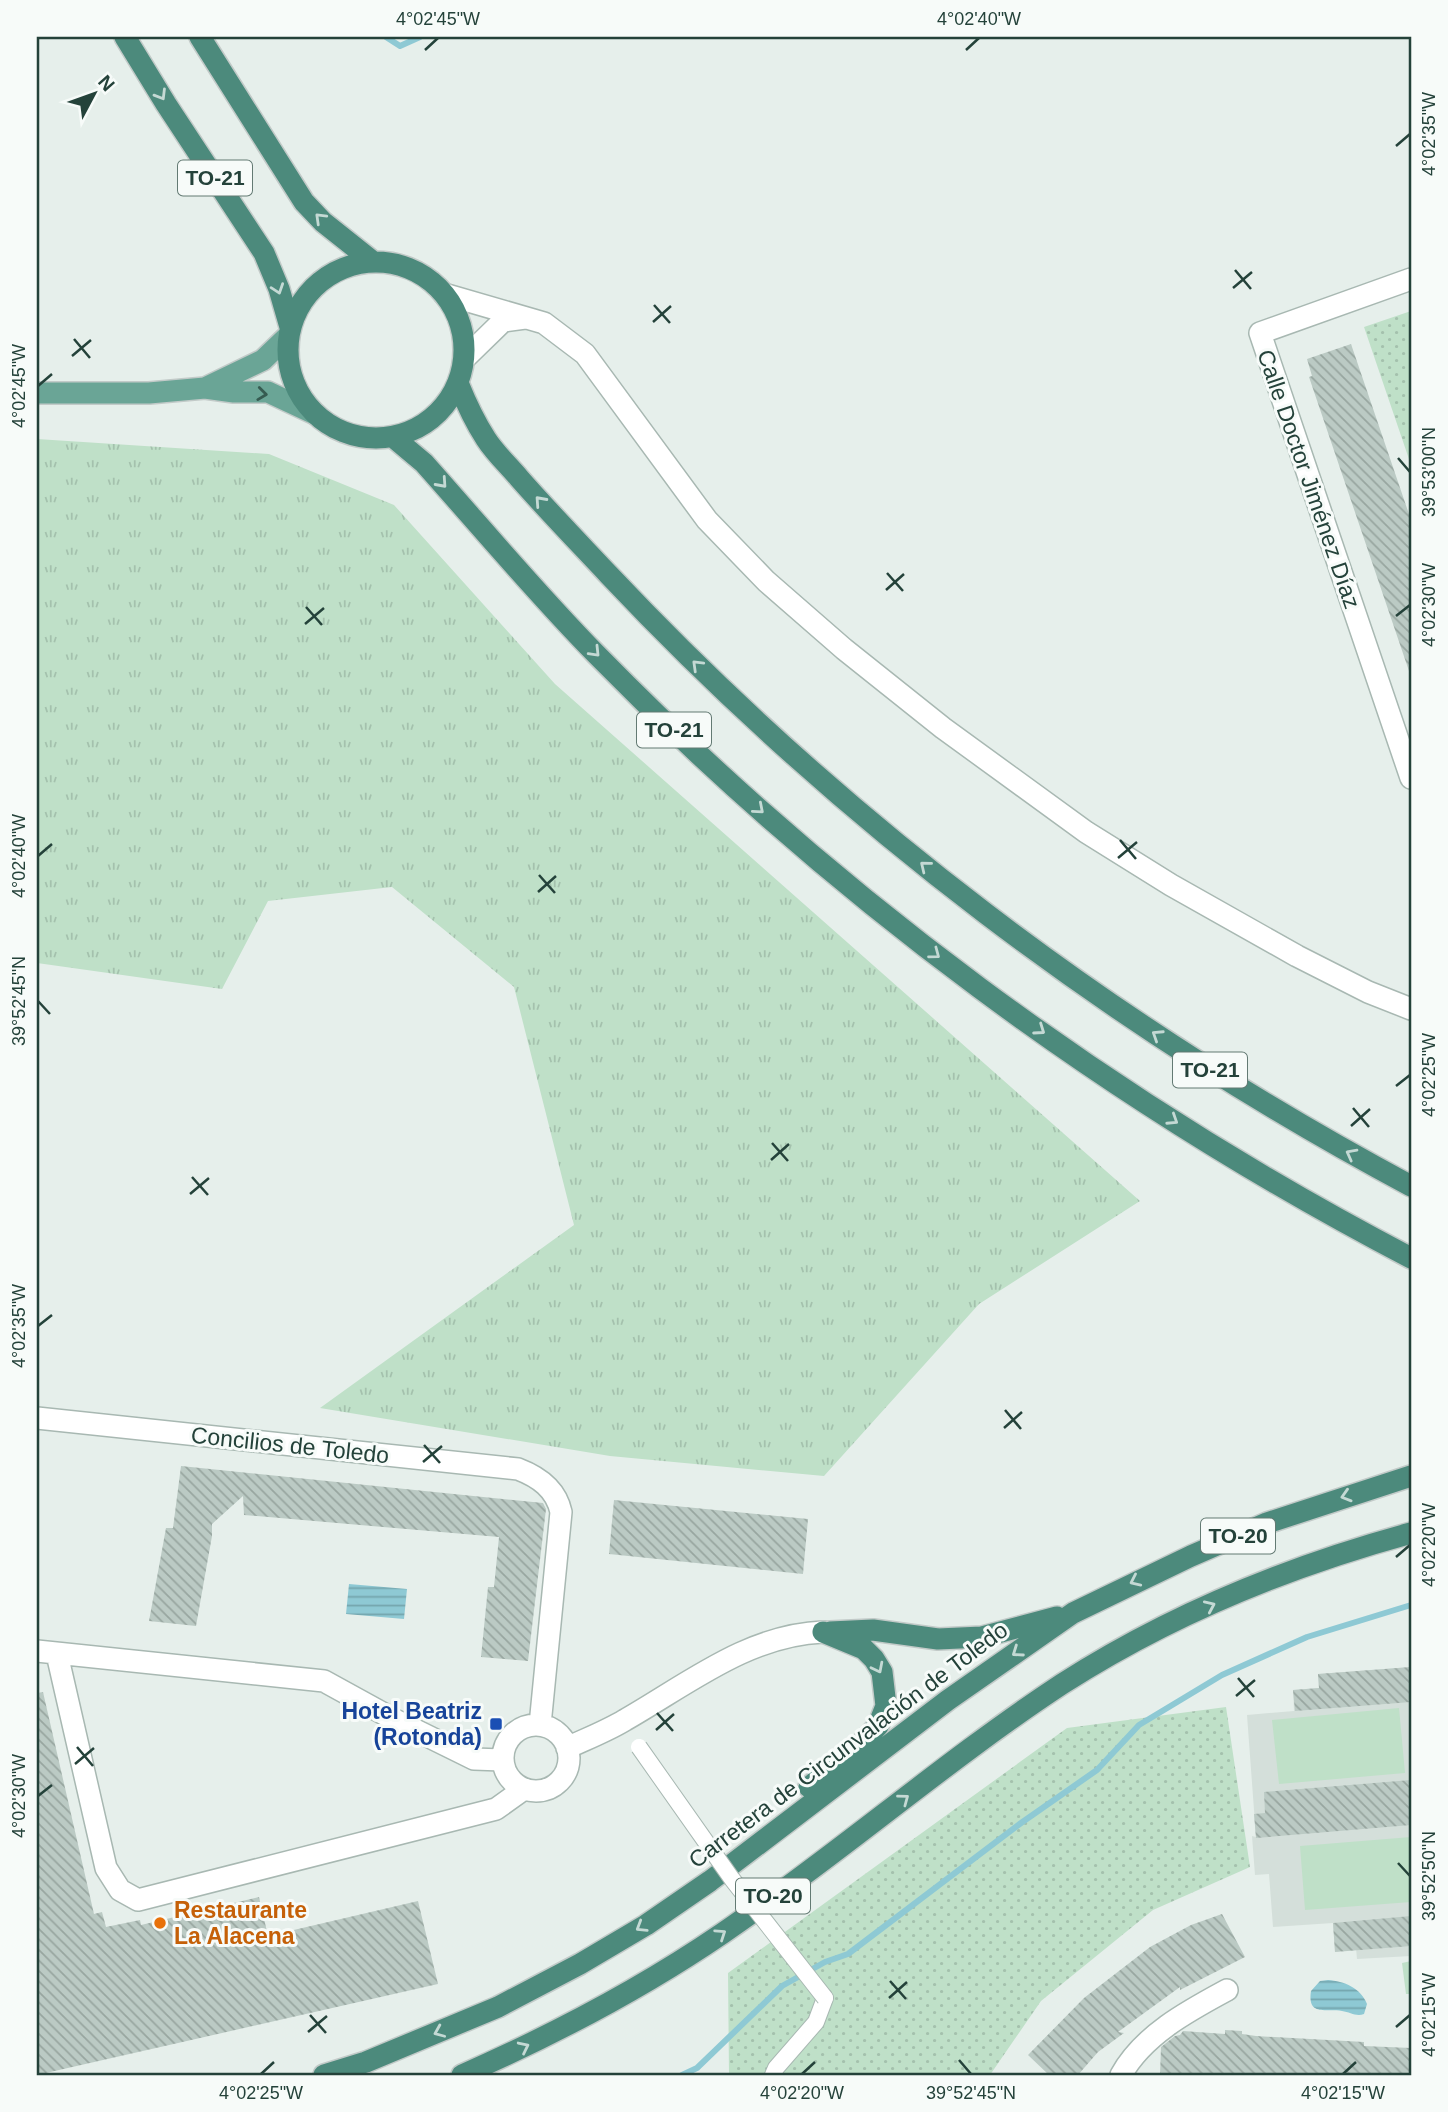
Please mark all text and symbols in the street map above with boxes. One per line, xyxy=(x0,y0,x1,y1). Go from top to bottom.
text: 4°02'45"W xyxy=(396,9,480,29)
text: 4°02'40"W xyxy=(937,9,1021,29)
north arrow xyxy=(60,60,130,130)
text: N xyxy=(94,71,119,95)
one-way arrow xyxy=(152,87,165,100)
text: 4°02'35"W xyxy=(1419,92,1439,176)
road number: TO-21 xyxy=(178,160,252,196)
one-way arrow xyxy=(315,213,328,226)
one-way arrow xyxy=(270,282,284,294)
text: 4°02'45"W xyxy=(9,344,29,428)
street label: Calle Doctor Jiménez Díaz xyxy=(1252,346,1366,612)
one-way arrow xyxy=(256,386,268,401)
text: 39°53'00"N xyxy=(1419,427,1439,517)
one-way arrow xyxy=(434,475,447,488)
one-way arrow xyxy=(535,496,548,509)
text: 4°02'30"W xyxy=(1419,563,1439,647)
one-way arrow xyxy=(586,644,599,657)
one-way arrow xyxy=(692,661,705,674)
road number: TO-21 xyxy=(637,712,711,748)
one-way arrow xyxy=(751,801,764,813)
text: 4°02'40"W xyxy=(9,814,29,898)
one-way arrow xyxy=(920,862,932,875)
one-way arrow xyxy=(927,946,939,959)
text: 39°52'45"N xyxy=(9,956,29,1046)
one-way arrow xyxy=(1032,1022,1045,1034)
one-way arrow xyxy=(1152,1031,1165,1044)
text: 4°02'25"W xyxy=(1419,1033,1439,1117)
road number: TO-21 xyxy=(1173,1052,1247,1088)
one-way arrow xyxy=(1165,1112,1178,1124)
one-way arrow xyxy=(1346,1149,1358,1162)
text: 4°02'35"W xyxy=(9,1284,29,1368)
street label: Concilios de Toledo xyxy=(190,1422,390,1468)
one-way arrow xyxy=(1340,1488,1353,1502)
text: 4°02'20"W xyxy=(1419,1503,1439,1587)
road number: TO-20 xyxy=(1201,1518,1275,1554)
one-way arrow xyxy=(1130,1573,1142,1587)
one-way arrow xyxy=(1203,1600,1215,1614)
street label: Carretera de Circunvalación de Toledo xyxy=(684,1617,1012,1873)
one-way arrow xyxy=(1012,1644,1025,1656)
one-way arrow xyxy=(870,1661,884,1673)
place label: Hotel Beatriz (Rotonda) xyxy=(341,1698,482,1750)
marker: Hotel Beatriz (Rotonda) xyxy=(488,1716,504,1732)
text: 4°02'30"W xyxy=(9,1754,29,1838)
one-way arrow xyxy=(896,1794,908,1807)
text: 39°52'50"N xyxy=(1419,1831,1439,1921)
road number: TO-20 xyxy=(736,1878,810,1913)
place label: Restaurante La Alacena xyxy=(174,1897,307,1949)
marker: Restaurante La Alacena xyxy=(152,1915,168,1931)
one-way arrow xyxy=(636,1919,649,1932)
one-way arrow xyxy=(713,1930,726,1942)
text: 4°02'15"W xyxy=(1419,1973,1439,2057)
one-way arrow xyxy=(434,2024,447,2038)
one-way arrow xyxy=(517,2042,529,2056)
text: 4°02'25"W xyxy=(219,2083,303,2103)
text: 4°02'20"W xyxy=(760,2083,844,2103)
text: 39°52'45"N xyxy=(926,2083,1016,2103)
text: 4°02'15"W xyxy=(1301,2083,1385,2103)

